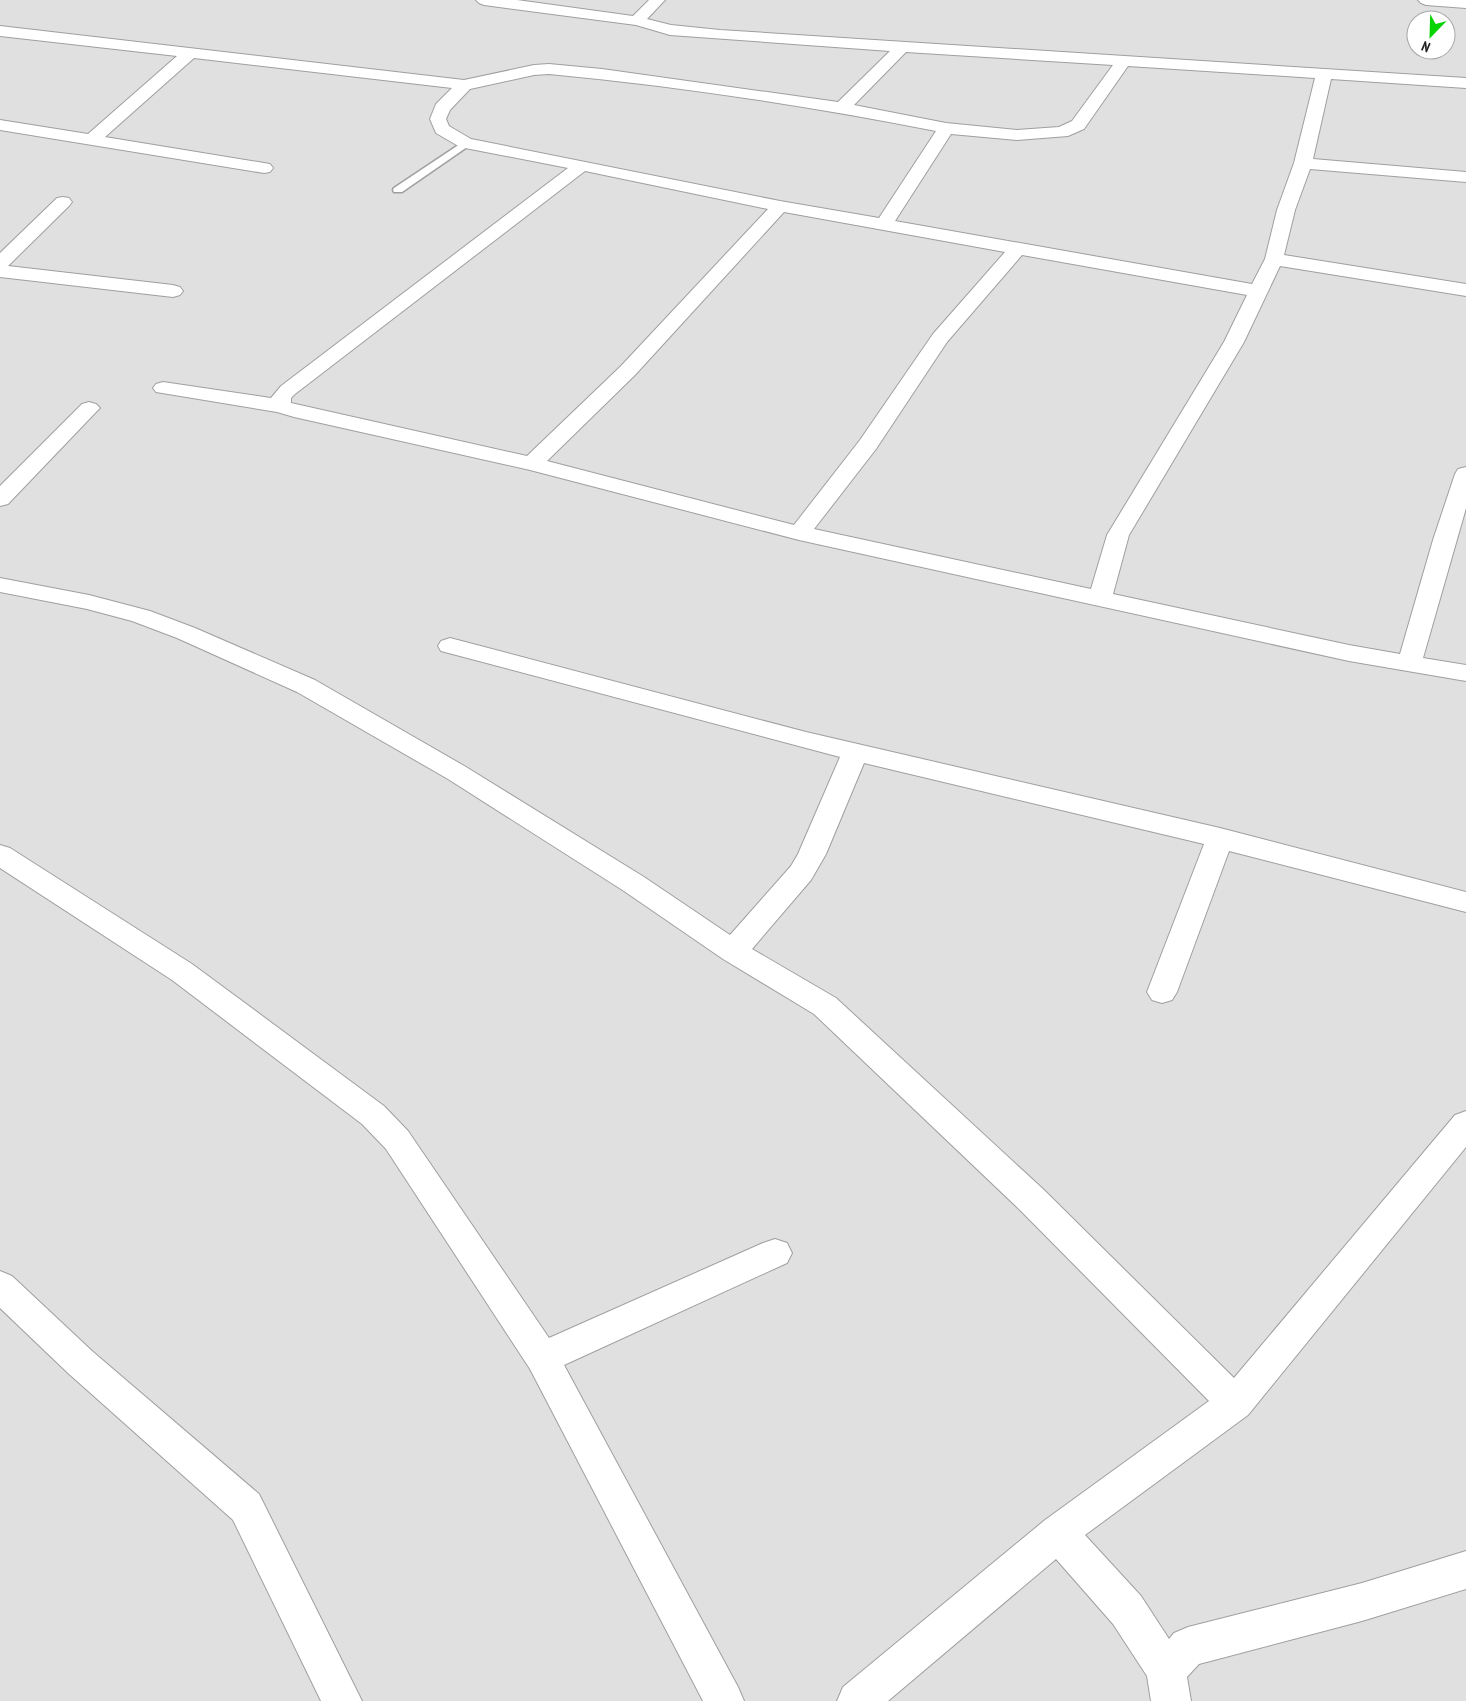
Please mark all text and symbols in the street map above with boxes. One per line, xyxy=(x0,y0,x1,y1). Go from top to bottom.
north arrow xyxy=(1406,10,1456,60)
text: N xyxy=(1419,37,1433,57)

